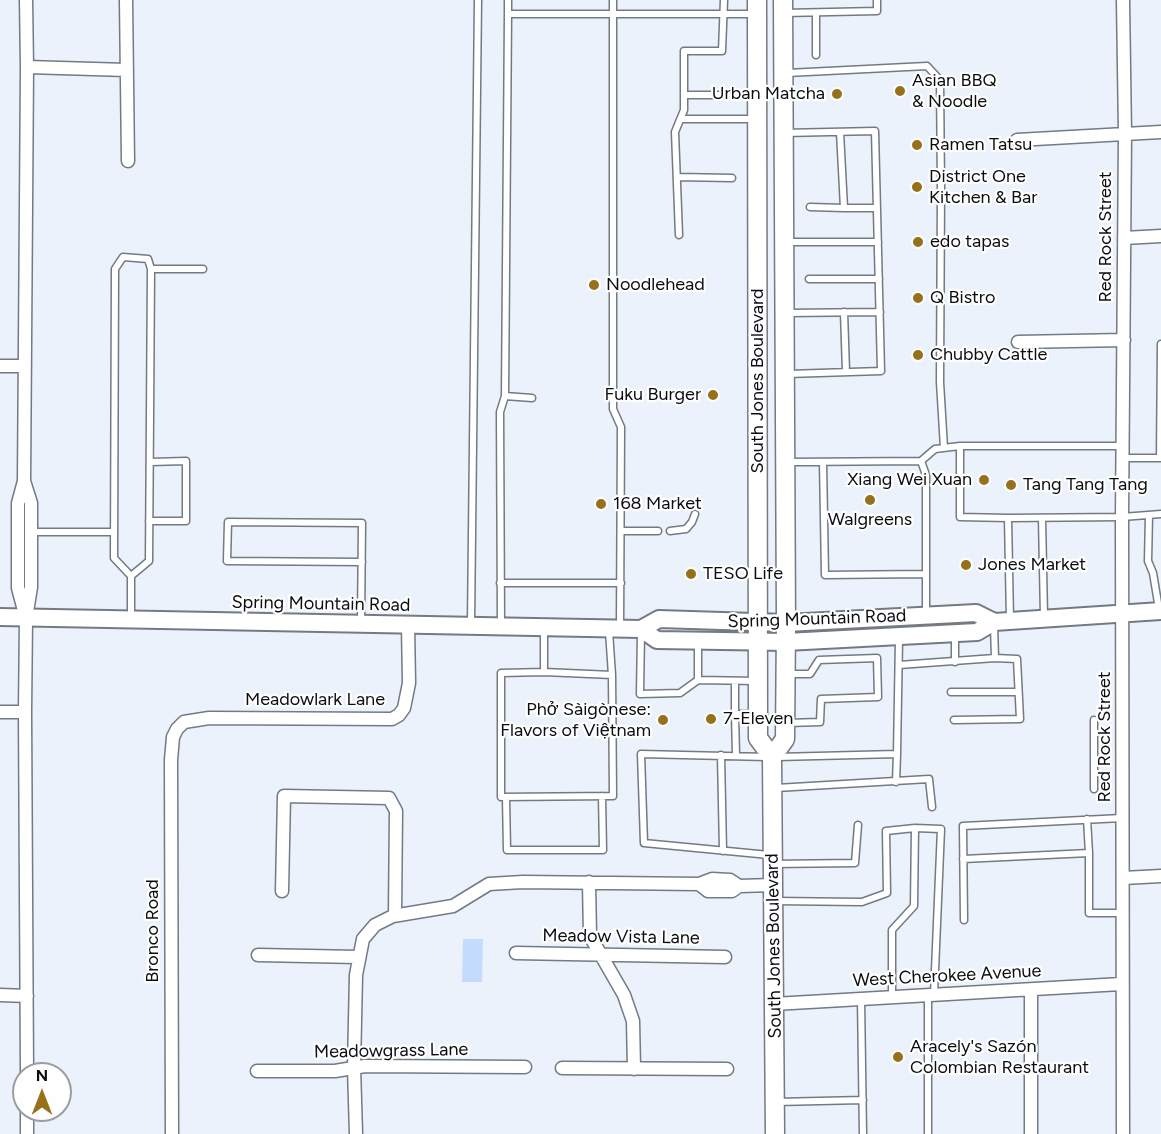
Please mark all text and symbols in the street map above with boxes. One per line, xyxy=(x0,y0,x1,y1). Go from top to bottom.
place label: Asian BBQ & Noodle xyxy=(912,70,996,112)
place label: Urban Matcha xyxy=(712,83,825,105)
marker: Asian BBQ & Noodle xyxy=(893,84,907,98)
marker: Urban Matcha xyxy=(830,87,844,101)
place label: Ramen Tatsu xyxy=(929,134,1032,156)
marker: Ramen Tatsu xyxy=(910,138,924,152)
place label: District One Kitchen & Bar xyxy=(929,166,1037,208)
street label: Red Rock Street xyxy=(1095,171,1117,303)
marker: District One Kitchen & Bar xyxy=(910,180,924,194)
place label: edo tapas xyxy=(930,231,1009,253)
marker: edo tapas xyxy=(911,235,925,249)
place label: Noodlehead xyxy=(606,274,705,296)
marker: Noodlehead xyxy=(587,278,601,292)
place label: Q Bistro xyxy=(930,287,995,309)
street label: South Jones Boulevard xyxy=(747,288,769,474)
marker: Q Bistro xyxy=(911,291,925,305)
place label: Chubby Cattle xyxy=(930,344,1047,366)
marker: Chubby Cattle xyxy=(911,348,925,362)
place label: Fuku Burger xyxy=(605,384,701,406)
marker: Fuku Burger xyxy=(706,388,720,402)
place label: Xiang Wei Xuan xyxy=(847,469,972,491)
marker: Xiang Wei Xuan xyxy=(977,473,991,487)
place label: Tang Tang Tang xyxy=(1023,474,1148,496)
marker: Tang Tang Tang xyxy=(1004,478,1018,492)
place label: 168 Market xyxy=(613,493,702,515)
marker: Walgreens xyxy=(863,493,877,507)
marker: 168 Market xyxy=(594,497,608,511)
place label: Walgreens xyxy=(828,509,912,531)
place label: Jones Market xyxy=(978,554,1086,576)
marker: Jones Market xyxy=(959,558,973,572)
place label: TESO Life xyxy=(703,563,783,585)
marker: TESO Life xyxy=(684,567,698,581)
street label: Spring Mountain Road xyxy=(231,592,411,616)
street label: Spring Mountain Road xyxy=(727,605,907,633)
street label: Red Rock Street xyxy=(1094,671,1116,803)
street label: Meadowlark Lane xyxy=(245,689,385,711)
place label: Phở Sàigònese: Flavors of Việtnam xyxy=(500,699,651,742)
place label: 7-Eleven xyxy=(723,708,793,730)
marker: 7-Eleven xyxy=(704,712,718,726)
marker: Phở Sàigònese: Flavors of Việtnam xyxy=(656,713,670,727)
street label: South Jones Boulevard xyxy=(762,853,786,1039)
street label: Bronco Road xyxy=(142,879,164,983)
street label: Meadow Vista Lane xyxy=(542,925,700,949)
street label: West Cherokee Avenue xyxy=(852,960,1042,992)
place label: Aracely's Sazón Colombian Restaurant xyxy=(910,1036,1089,1078)
street label: Meadowgrass Lane xyxy=(314,1039,468,1063)
marker: Aracely's Sazón Colombian Restaurant xyxy=(891,1050,905,1064)
north arrow xyxy=(12,1062,72,1122)
text: N xyxy=(36,1066,48,1085)

